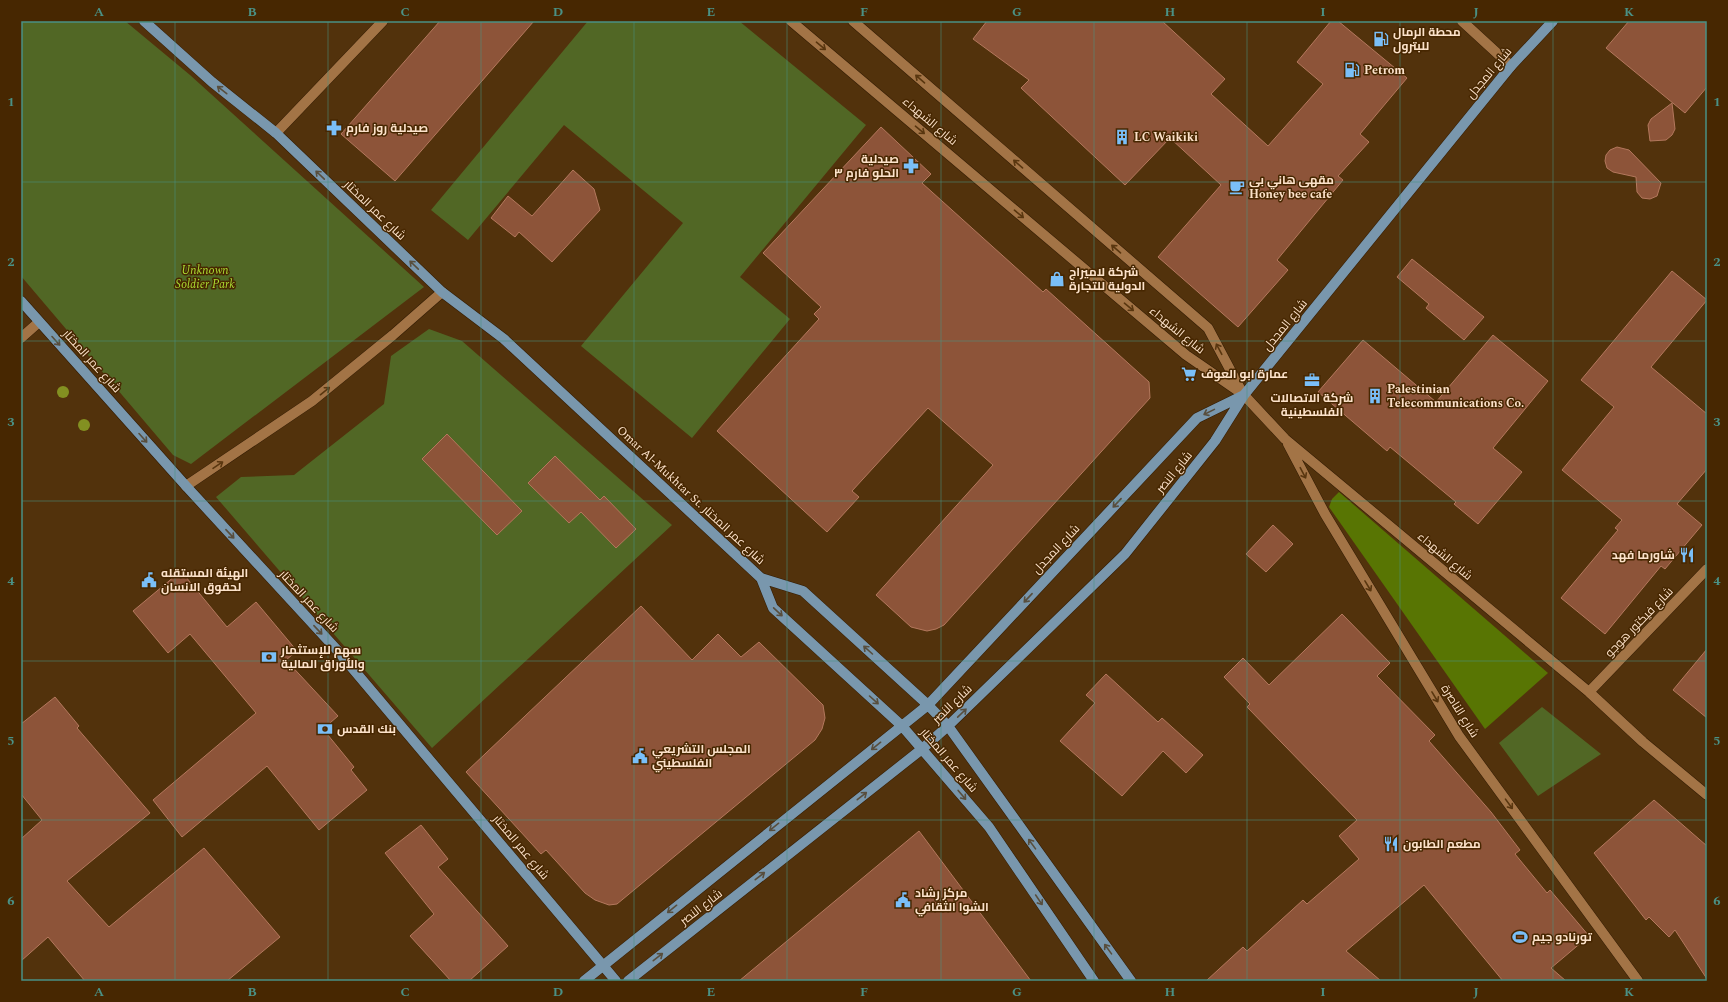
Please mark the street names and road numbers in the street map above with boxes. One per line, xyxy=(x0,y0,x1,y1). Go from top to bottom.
street label: شارع المجدل xyxy=(1462,43,1517,103)
street label: شارع الشهداء xyxy=(898,93,962,150)
street label: شارع عمر المختار xyxy=(339,175,410,245)
street label: شارع المجدل xyxy=(1258,295,1312,356)
street label: شارع الشهداء xyxy=(1145,302,1209,359)
street label: شارع عمر المختار xyxy=(57,324,126,398)
street label: Omar Al-Mukhtar St. شارع عمر المختار xyxy=(612,421,769,570)
street label: شارع النصر xyxy=(1151,447,1197,498)
street label: شارع المجدل xyxy=(1028,520,1085,579)
street label: شارع الشهداء xyxy=(1413,528,1477,585)
street label: شارع عمر المختار xyxy=(274,565,343,637)
street label: شارع فيكتور هوجو xyxy=(1601,583,1678,662)
street label: شارع النصر xyxy=(927,680,977,729)
street label: شارع الناصرة xyxy=(1436,681,1484,742)
street label: شارع عمر المختار xyxy=(915,723,982,797)
street label: شارع عمر المختار xyxy=(487,810,554,884)
street label: شارع النصر xyxy=(675,885,727,931)

